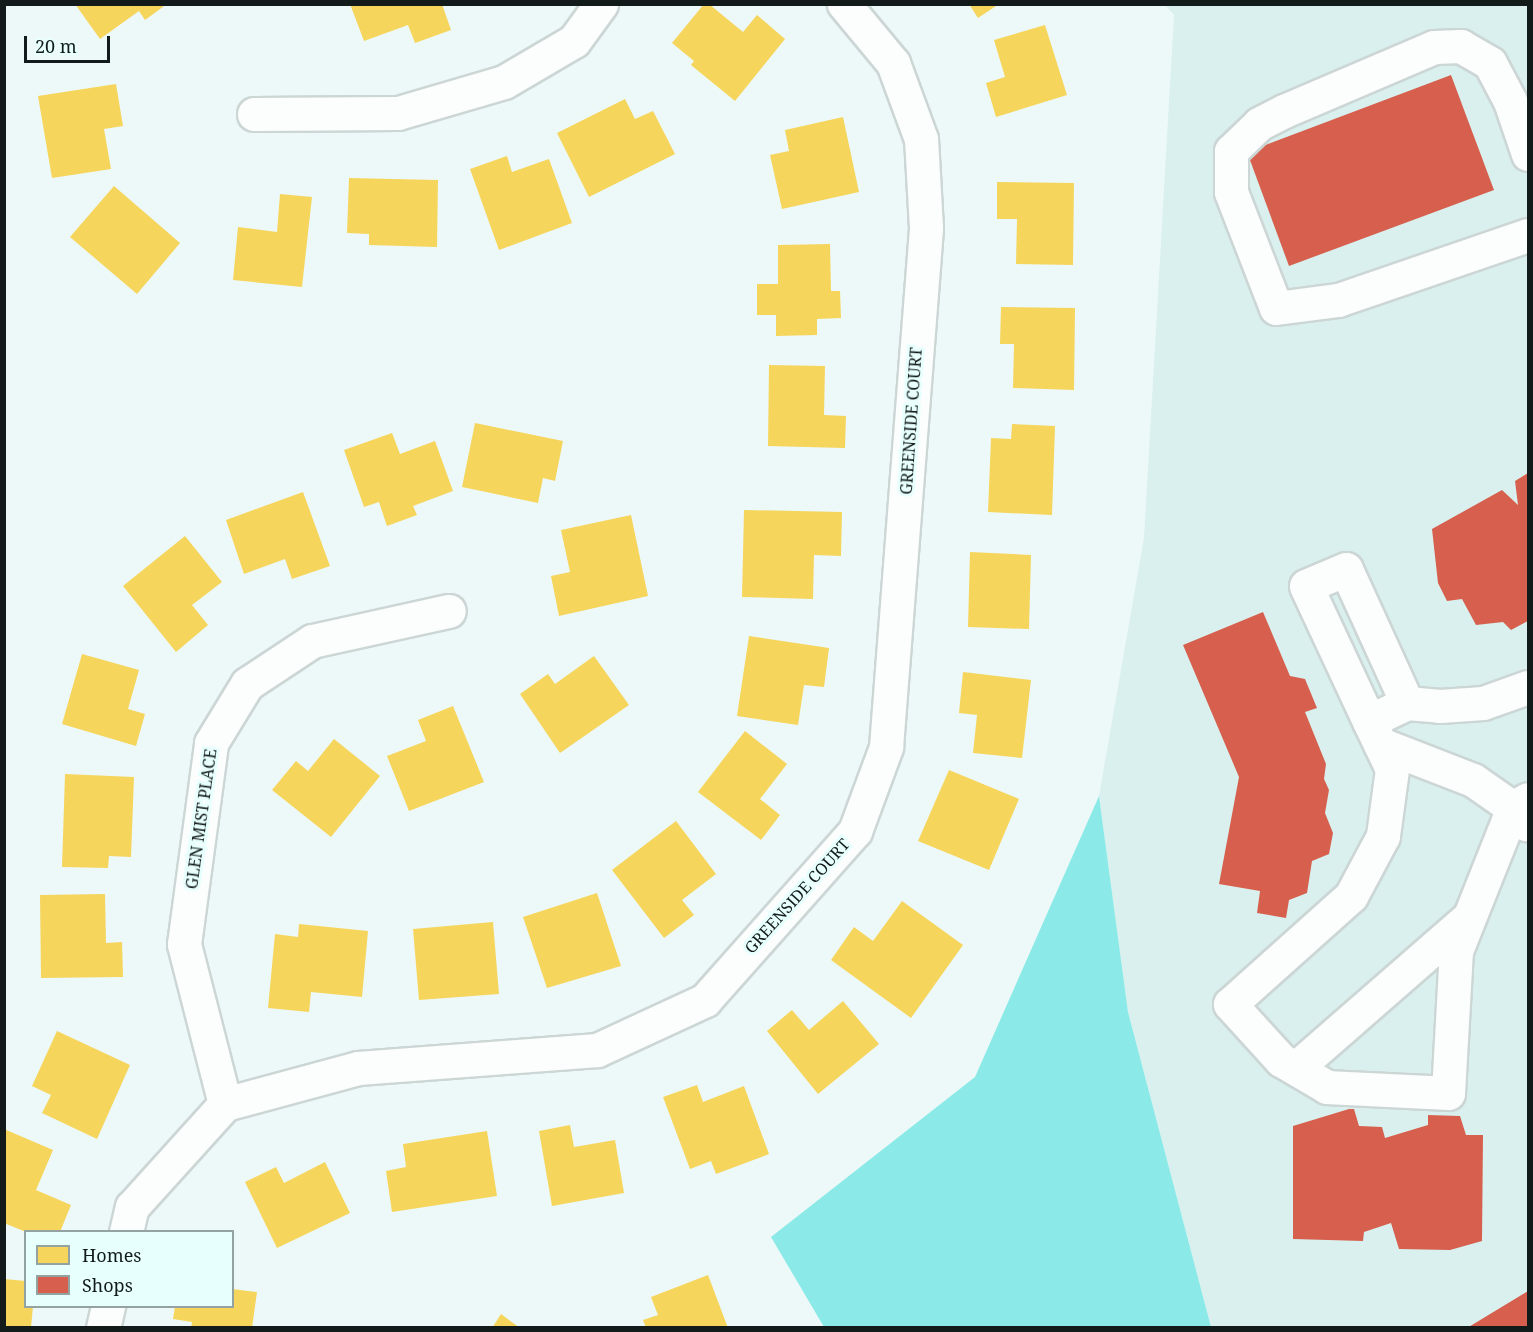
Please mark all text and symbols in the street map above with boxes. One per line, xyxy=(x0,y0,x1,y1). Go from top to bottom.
scale bar xyxy=(27,24,112,62)
text: 20 m xyxy=(35,34,77,58)
street label: GREENSIDE COURT xyxy=(896,347,926,495)
street label: GLEN MIST PLACE xyxy=(182,748,220,890)
street label: GREENSIDE COURT xyxy=(741,835,853,957)
legend xyxy=(24,1230,234,1308)
text: Homes xyxy=(82,1243,141,1267)
text: Shops xyxy=(82,1273,133,1297)

